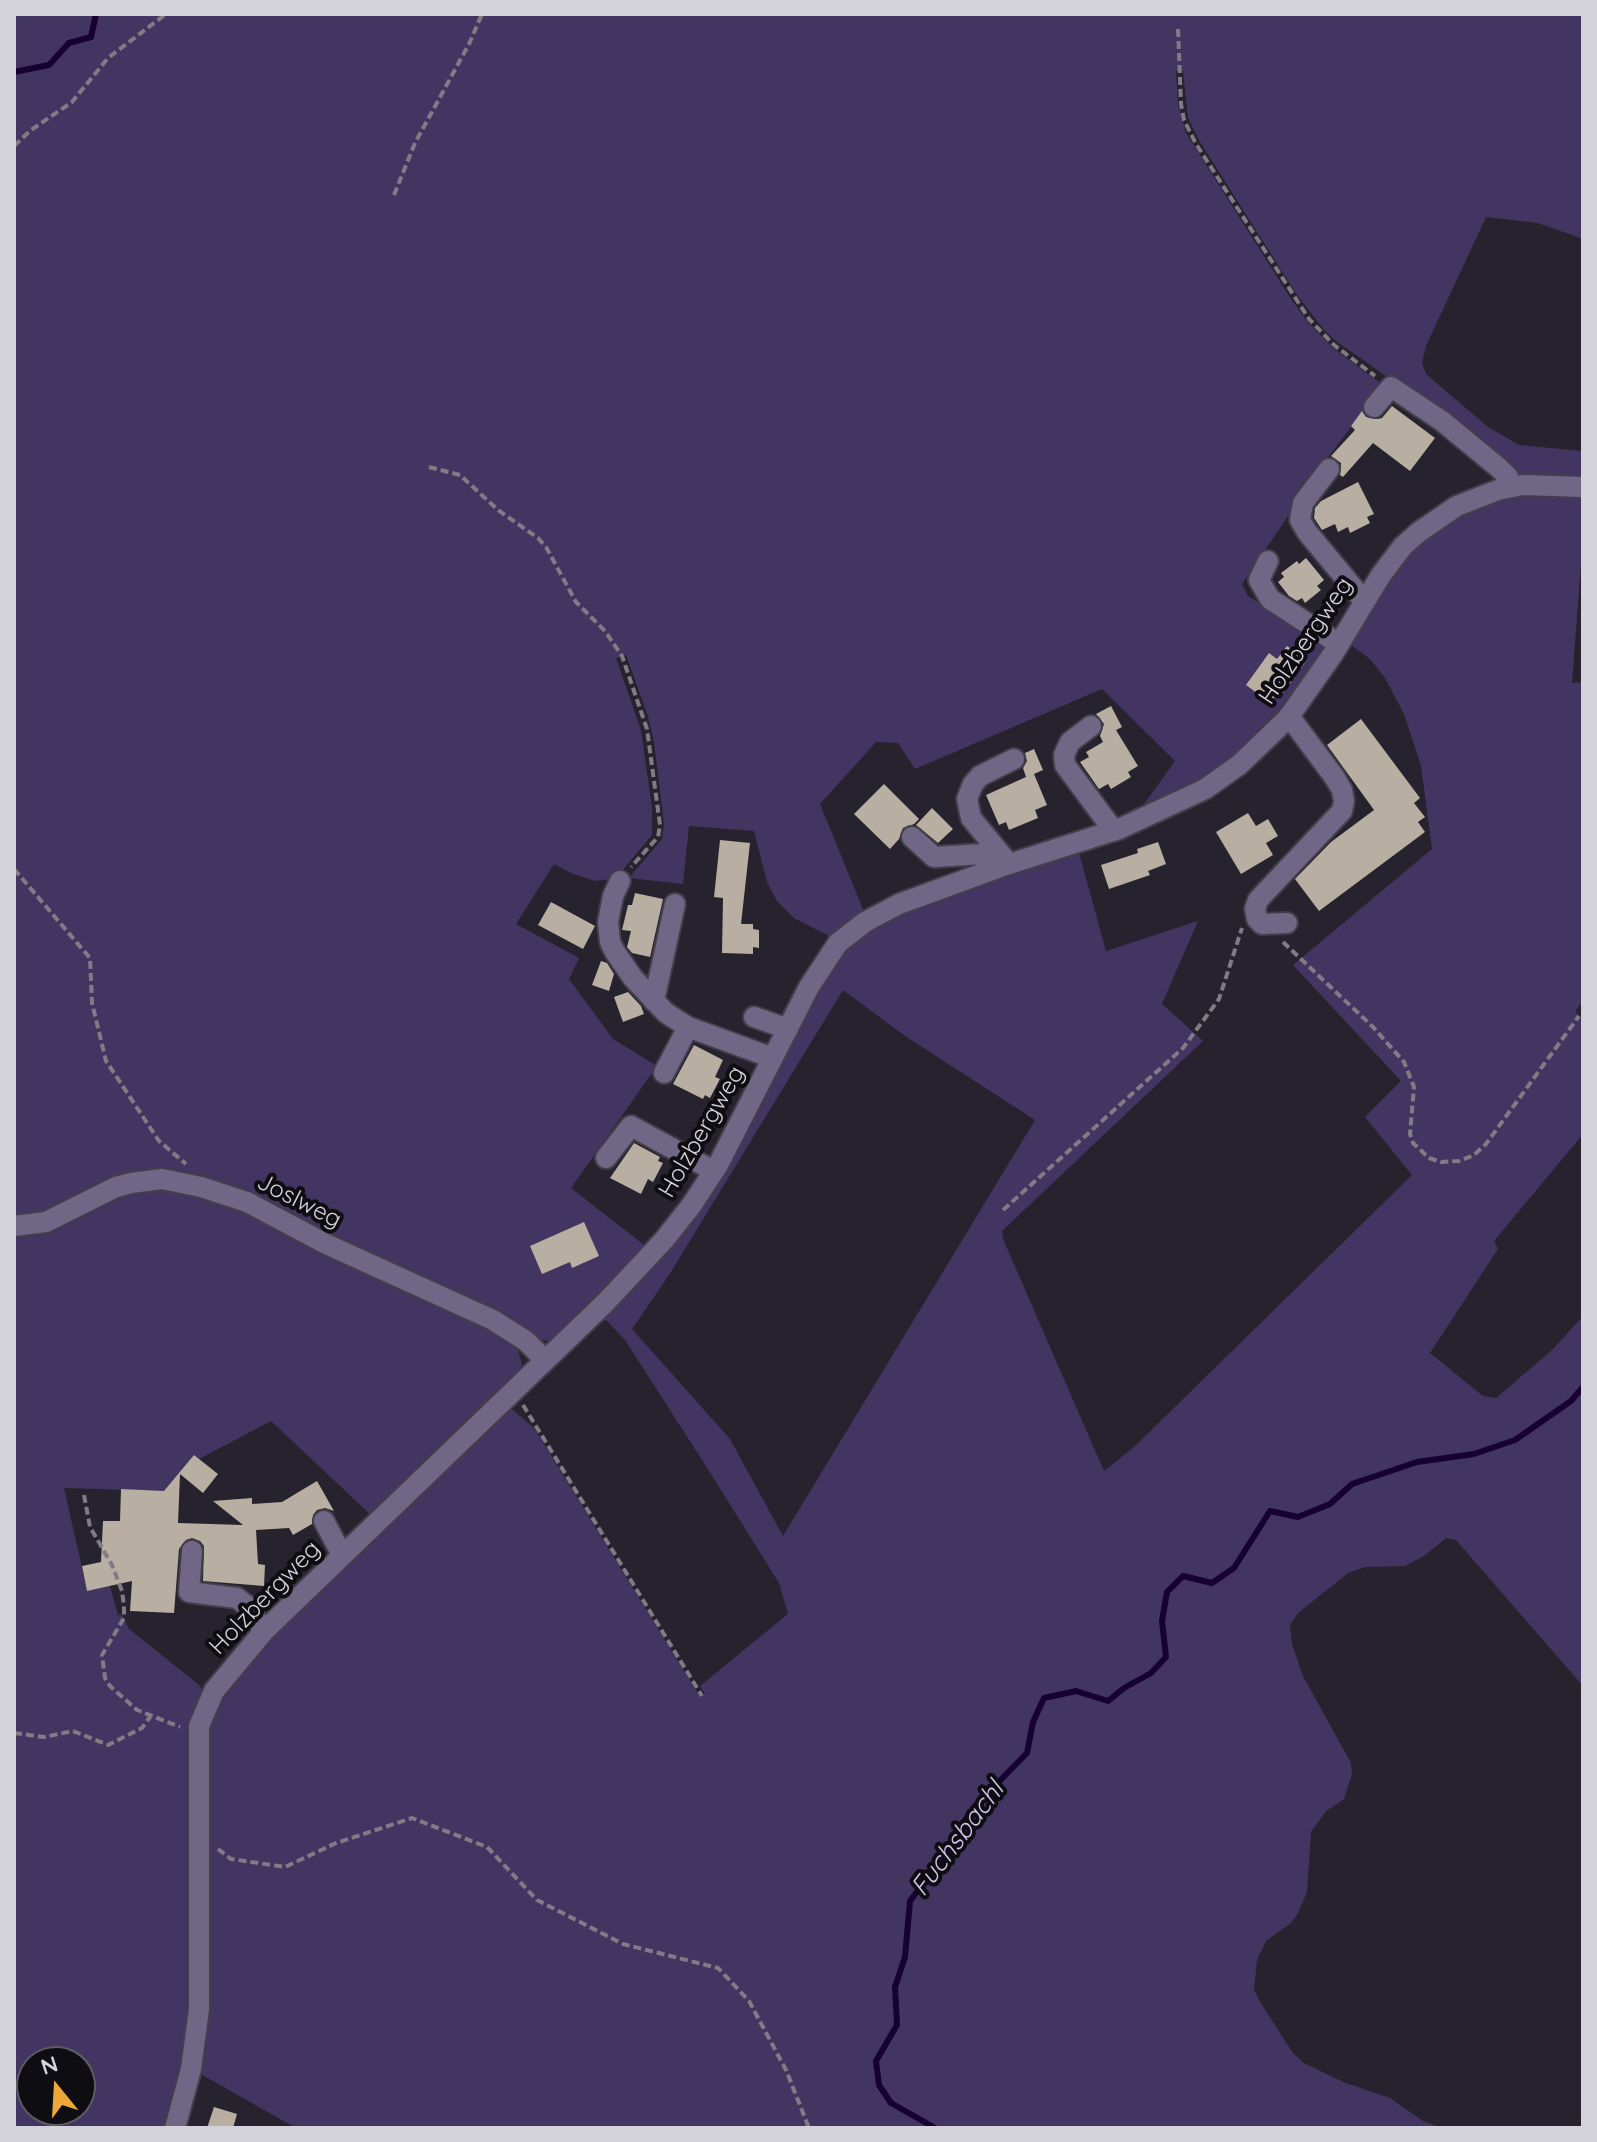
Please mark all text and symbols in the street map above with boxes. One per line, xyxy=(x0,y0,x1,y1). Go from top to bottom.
street label: Holzbergweg xyxy=(1253,572,1359,710)
street label: Holzbergweg xyxy=(653,1061,751,1203)
street label: Joslweg xyxy=(252,1167,346,1235)
street label: Holzbergweg xyxy=(204,1535,326,1661)
water label: Fuchsbachl xyxy=(905,1776,1011,1902)
north arrow xyxy=(16,2046,96,2126)
text: N xyxy=(37,2049,61,2081)

